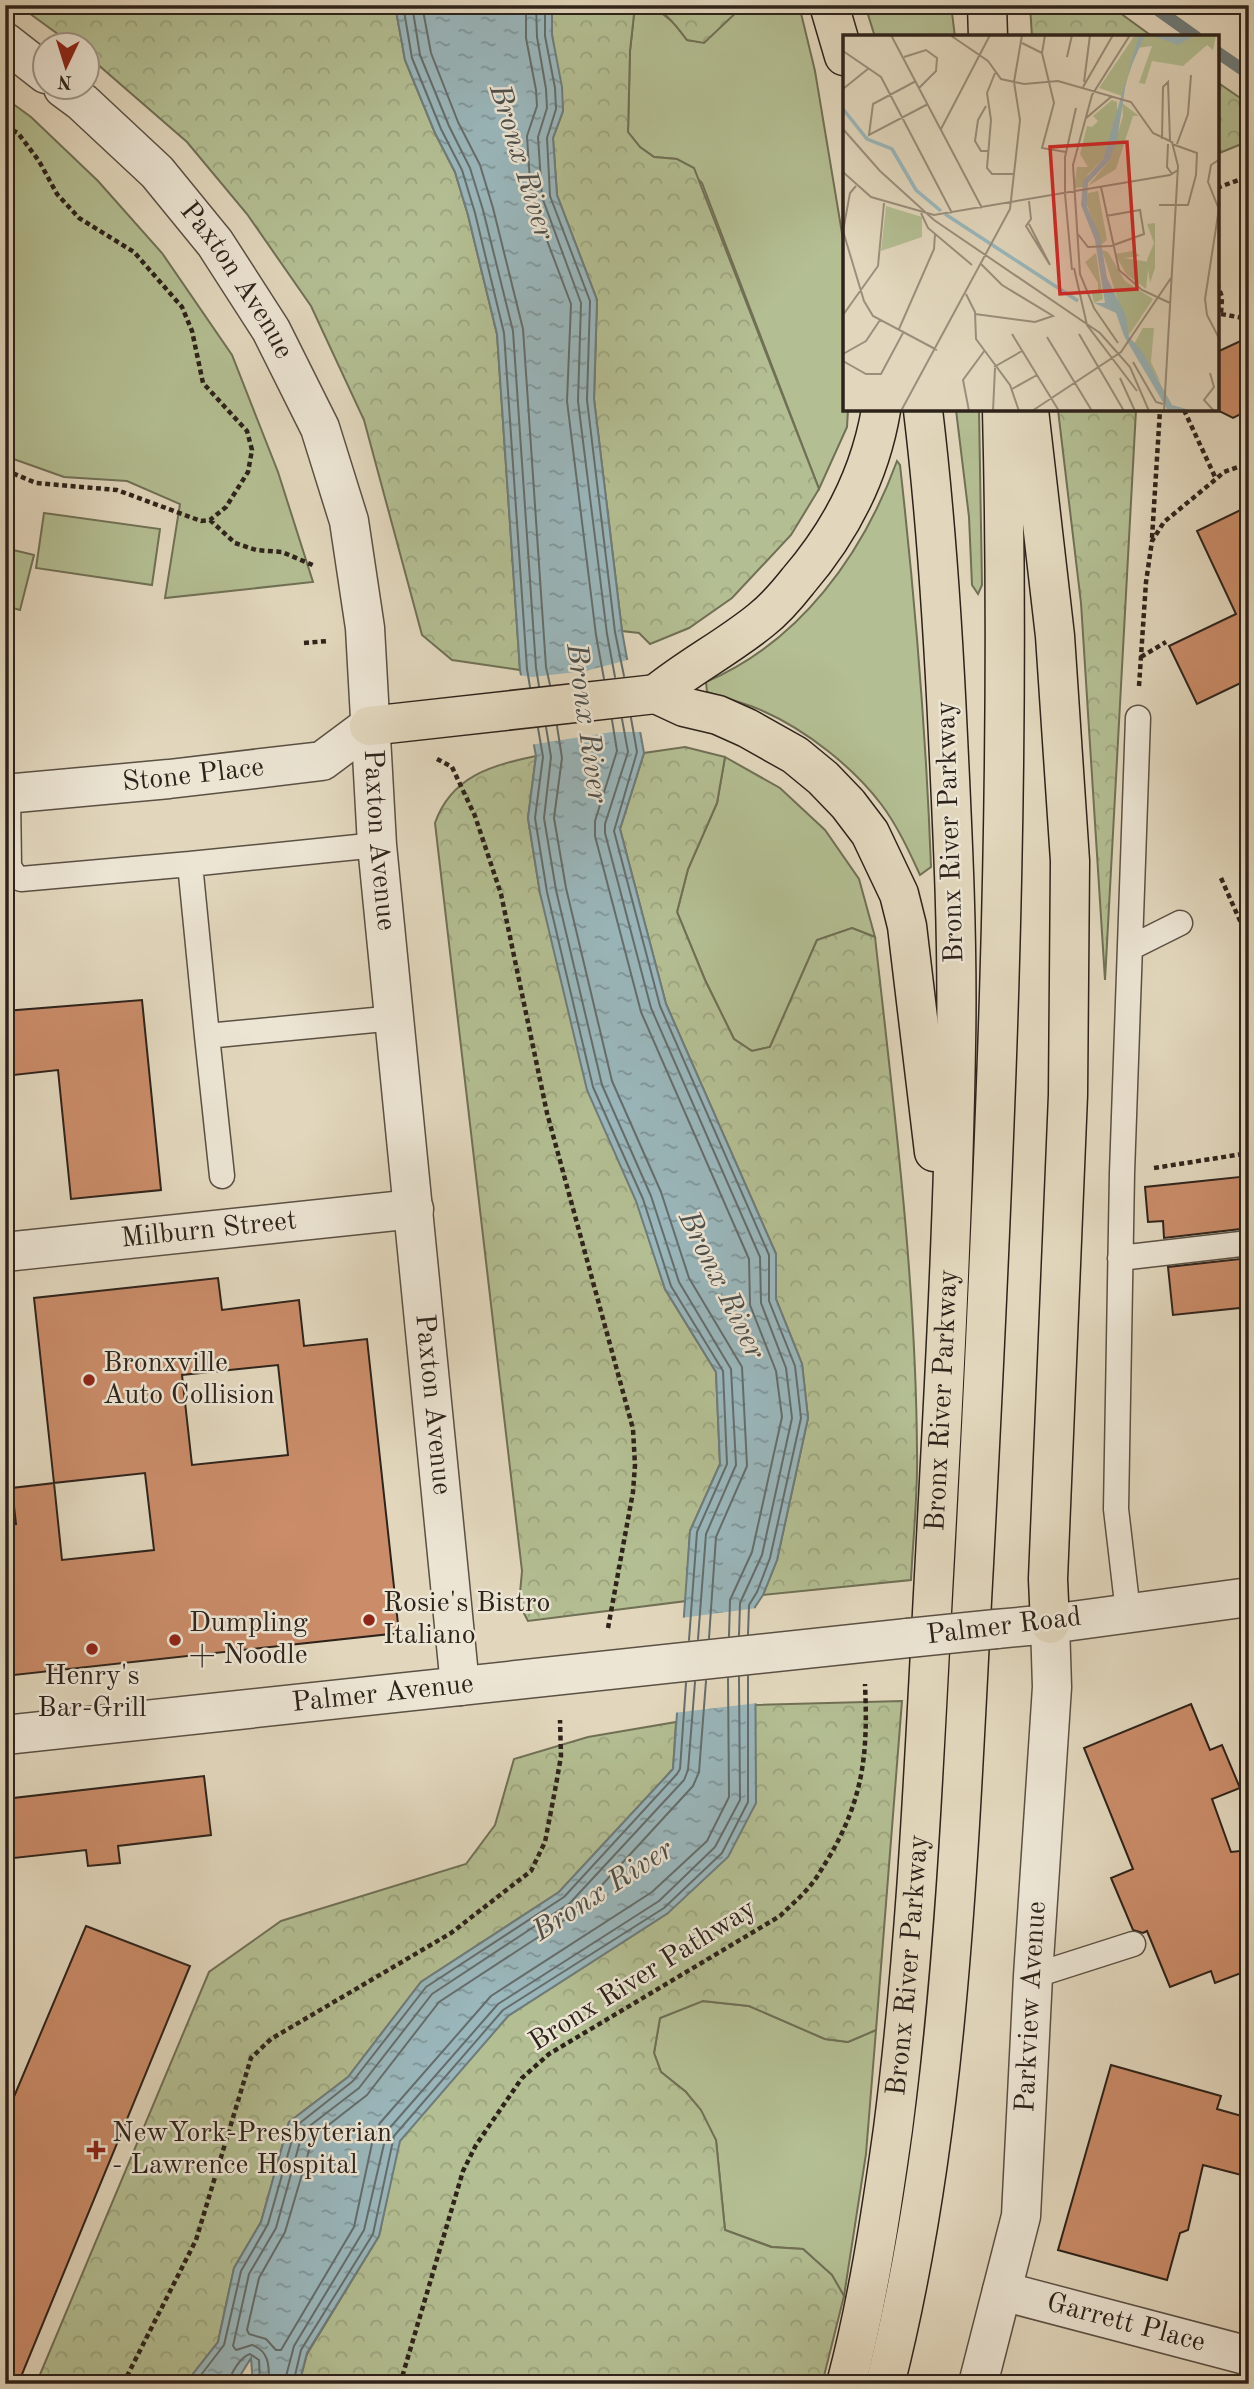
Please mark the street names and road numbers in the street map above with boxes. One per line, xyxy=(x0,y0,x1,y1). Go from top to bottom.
street label: Paxton Avenue xyxy=(174,197,297,364)
street label: Bronx River Parkway xyxy=(932,700,970,964)
street label: Paxton Avenue xyxy=(358,749,399,932)
street label: Stone Place xyxy=(121,754,266,797)
street label: Milburn Street xyxy=(120,1207,298,1254)
street label: Bronx River Parkway xyxy=(922,1269,963,1532)
street label: Paxton Avenue xyxy=(409,1313,455,1496)
street label: Palmer Road xyxy=(925,1604,1083,1650)
street label: Palmer Avenue xyxy=(291,1671,475,1718)
street label: Bronx River Parkway xyxy=(883,1833,934,2097)
street label: Bronx River Pathway xyxy=(525,1895,761,2057)
street label: Parkview Avenue xyxy=(1012,1900,1052,2113)
street label: Garrett Place xyxy=(1043,2289,1208,2358)

